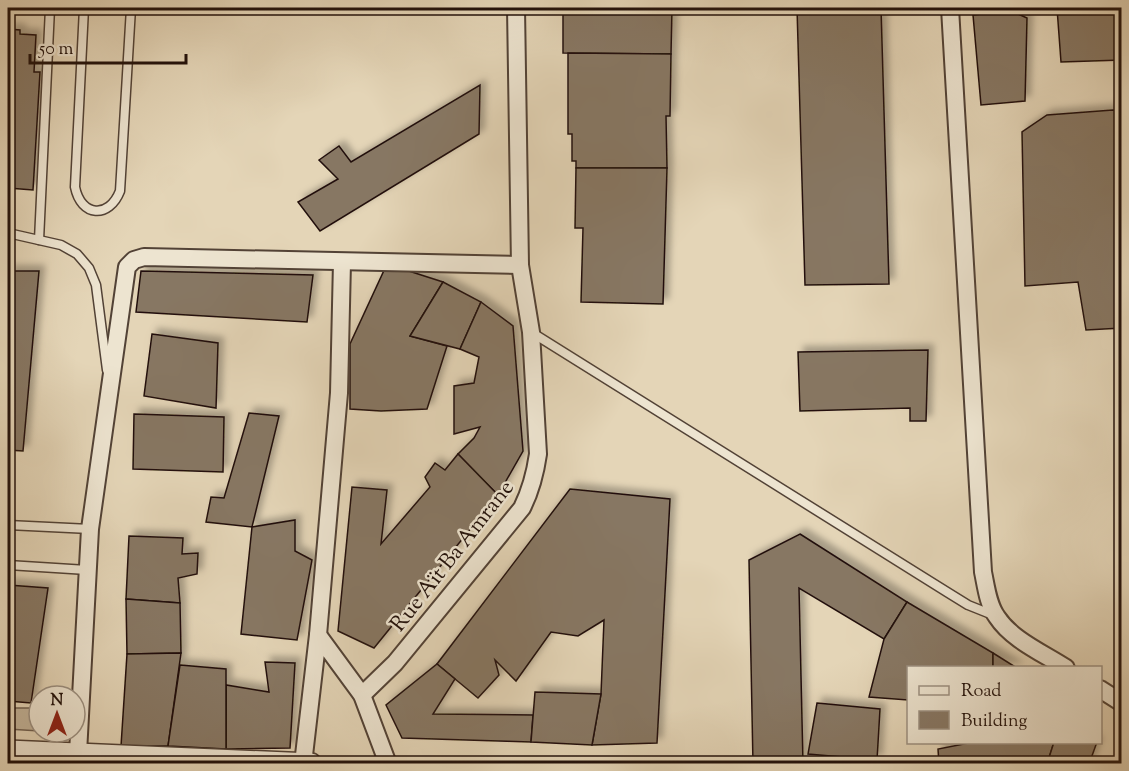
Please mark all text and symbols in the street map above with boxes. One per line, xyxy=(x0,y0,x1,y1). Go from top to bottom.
scale bar xyxy=(30,27,186,65)
text: 50 m xyxy=(38,37,74,63)
street label: Rue Aït Ba Amrane xyxy=(384,474,523,640)
legend xyxy=(907,666,1102,744)
text: Road xyxy=(961,679,1001,705)
north arrow xyxy=(27,684,87,744)
text: N xyxy=(51,690,64,713)
text: Building xyxy=(961,709,1027,735)

